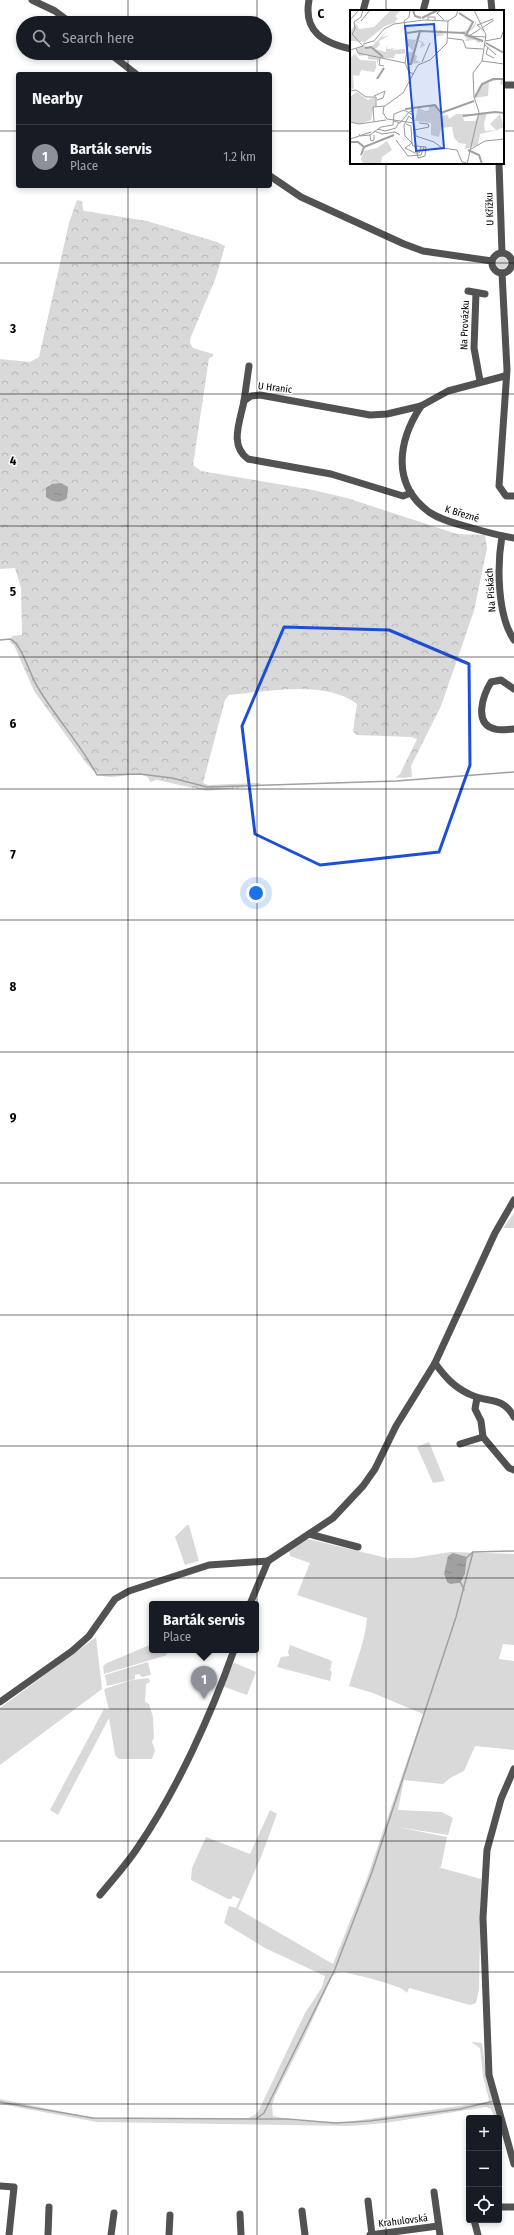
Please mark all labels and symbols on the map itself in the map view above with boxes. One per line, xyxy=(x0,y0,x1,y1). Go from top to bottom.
text: C xyxy=(318,6,325,21)
inset map xyxy=(350,10,504,164)
street label: U Křížku xyxy=(482,192,497,226)
street label: Na Provázku xyxy=(458,300,472,350)
text: 3 xyxy=(9,321,16,336)
street label: U Hranic xyxy=(257,380,294,396)
text: 4 xyxy=(10,453,17,468)
street label: K Březné xyxy=(443,503,481,525)
street label: Na Pískách xyxy=(482,567,499,613)
text: 5 xyxy=(10,584,16,599)
text: 6 xyxy=(10,716,17,731)
text: 7 xyxy=(10,847,16,862)
your location xyxy=(246,883,266,903)
text: 8 xyxy=(10,979,17,994)
text: 9 xyxy=(10,1110,17,1125)
pin: 1 xyxy=(191,1666,217,1699)
street label: Krahulovská xyxy=(378,2212,429,2230)

